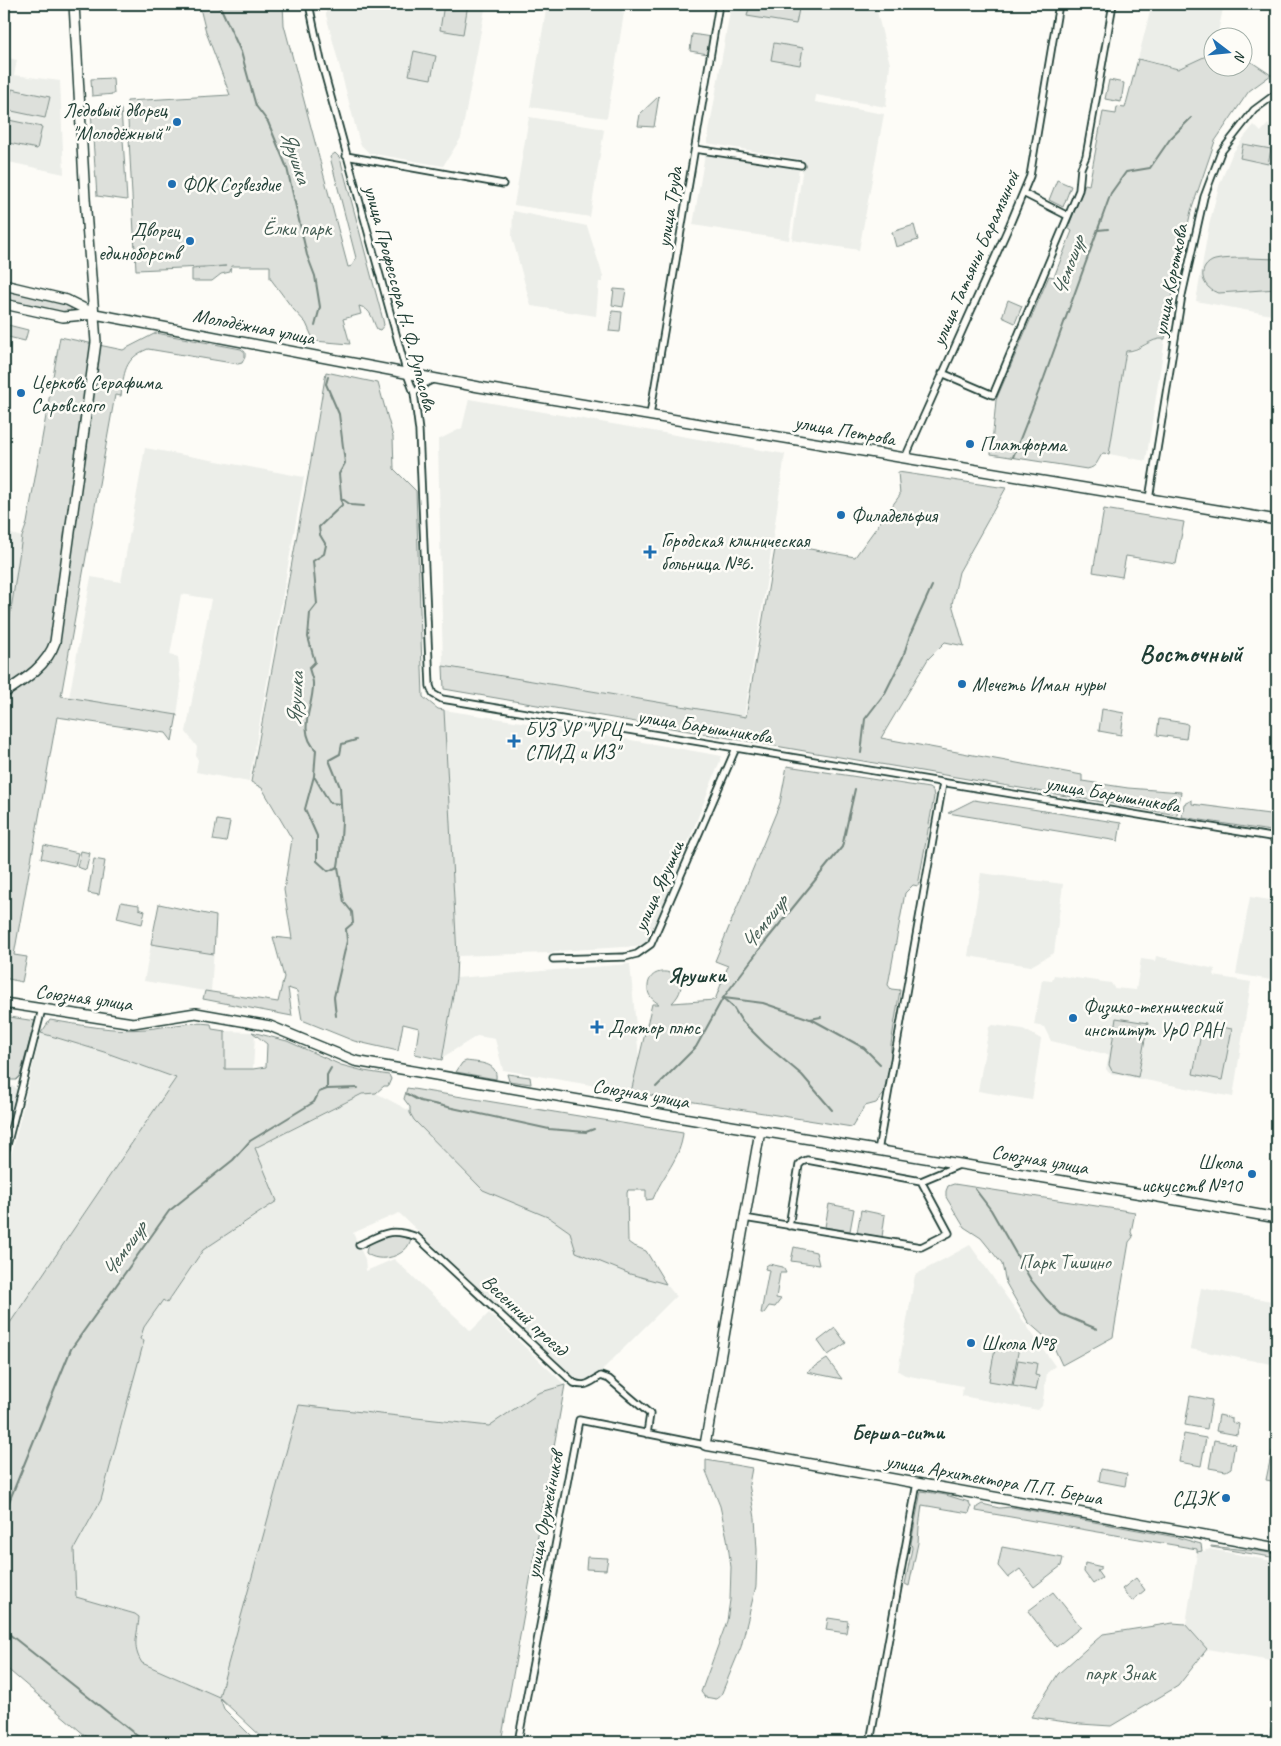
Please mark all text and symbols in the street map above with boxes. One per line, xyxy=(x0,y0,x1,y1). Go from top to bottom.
north arrow xyxy=(1204,28,1254,78)
text: N xyxy=(1230,49,1249,64)
place label: Ледовый дворец "Молодёжный" xyxy=(63,98,171,146)
marker: Ледовый дворец "Молодёжный" xyxy=(171,116,183,128)
water label: Ярушка xyxy=(275,128,318,189)
street label: улица Труда xyxy=(651,163,689,250)
street label: улица Татьяны Барамзиной xyxy=(925,165,1026,351)
place label: ФОК Созвездие xyxy=(182,172,282,198)
marker: ФОК Созвездие xyxy=(166,178,178,190)
street label: улица Профессора Н. Ф. Рупасова xyxy=(358,182,443,415)
park label: Ёлки парк xyxy=(263,216,333,241)
place label: Дворец единоборств xyxy=(98,218,185,266)
street label: улица Короткова xyxy=(1147,221,1194,339)
water label: Чемошур xyxy=(1045,230,1092,300)
marker: Дворец единоборств xyxy=(184,235,196,247)
street label: Молодёжная улица xyxy=(191,302,319,351)
place label: Церковь Серафима Саровского xyxy=(31,370,163,418)
marker: Церковь Серафима Саровского xyxy=(15,387,27,399)
street label: улица Петрова xyxy=(792,409,899,452)
place label: Платформа xyxy=(980,432,1068,457)
marker: Платформа xyxy=(964,438,976,450)
place label: Филадельфия xyxy=(851,503,939,528)
marker: Филадельфия xyxy=(835,509,847,521)
place label: Городская клиническая больница №6. xyxy=(661,528,812,576)
marker: Городская клиническая больница №6. xyxy=(643,545,657,559)
district label: Восточный xyxy=(1140,638,1245,670)
water label: Ярушка xyxy=(281,669,310,726)
place label: Мечеть Иман нуры xyxy=(972,672,1107,697)
marker: Мечеть Иман нуры xyxy=(956,678,968,690)
street label: улица Барышникова xyxy=(635,703,776,750)
place label: БУЗ УР "УРЦ СПИД и ИЗ" xyxy=(525,717,624,765)
marker: БУЗ УР "УРЦ СПИД и ИЗ" xyxy=(507,734,521,748)
street label: улица Барышникова xyxy=(1043,770,1184,819)
street label: улица Ярушки xyxy=(627,836,690,936)
water label: Чемошур xyxy=(735,887,795,954)
district label: Ярушки xyxy=(668,962,728,988)
street label: Союзная улица xyxy=(34,978,135,1018)
place label: Физико-технический институт УрО РАН xyxy=(1083,994,1225,1042)
marker: Физико-технический институт УрО РАН xyxy=(1067,1012,1079,1024)
place label: Доктор плюс xyxy=(608,1015,701,1040)
marker: Доктор плюс xyxy=(590,1020,604,1034)
street label: Союзная улица xyxy=(591,1073,692,1115)
street label: Союзная улица xyxy=(990,1139,1091,1181)
place label: Школа искусств №10 xyxy=(1141,1150,1244,1198)
marker: Школа искусств №10 xyxy=(1246,1168,1258,1180)
water label: Чемошур xyxy=(96,1214,154,1282)
park label: Парк Тишино xyxy=(1019,1250,1112,1275)
street label: Весенний проезд xyxy=(476,1269,574,1363)
place label: Школа №8 xyxy=(981,1331,1057,1356)
marker: Школа №8 xyxy=(965,1337,977,1349)
district label: Берша-сити xyxy=(851,1419,946,1445)
street label: улица Оружейников xyxy=(520,1445,570,1582)
street label: улица Архитектора П.П. Берша xyxy=(883,1448,1106,1511)
place label: СДЭК xyxy=(1172,1486,1220,1511)
marker: СДЭК xyxy=(1220,1492,1232,1504)
park label: парк Знак xyxy=(1085,1661,1157,1686)

